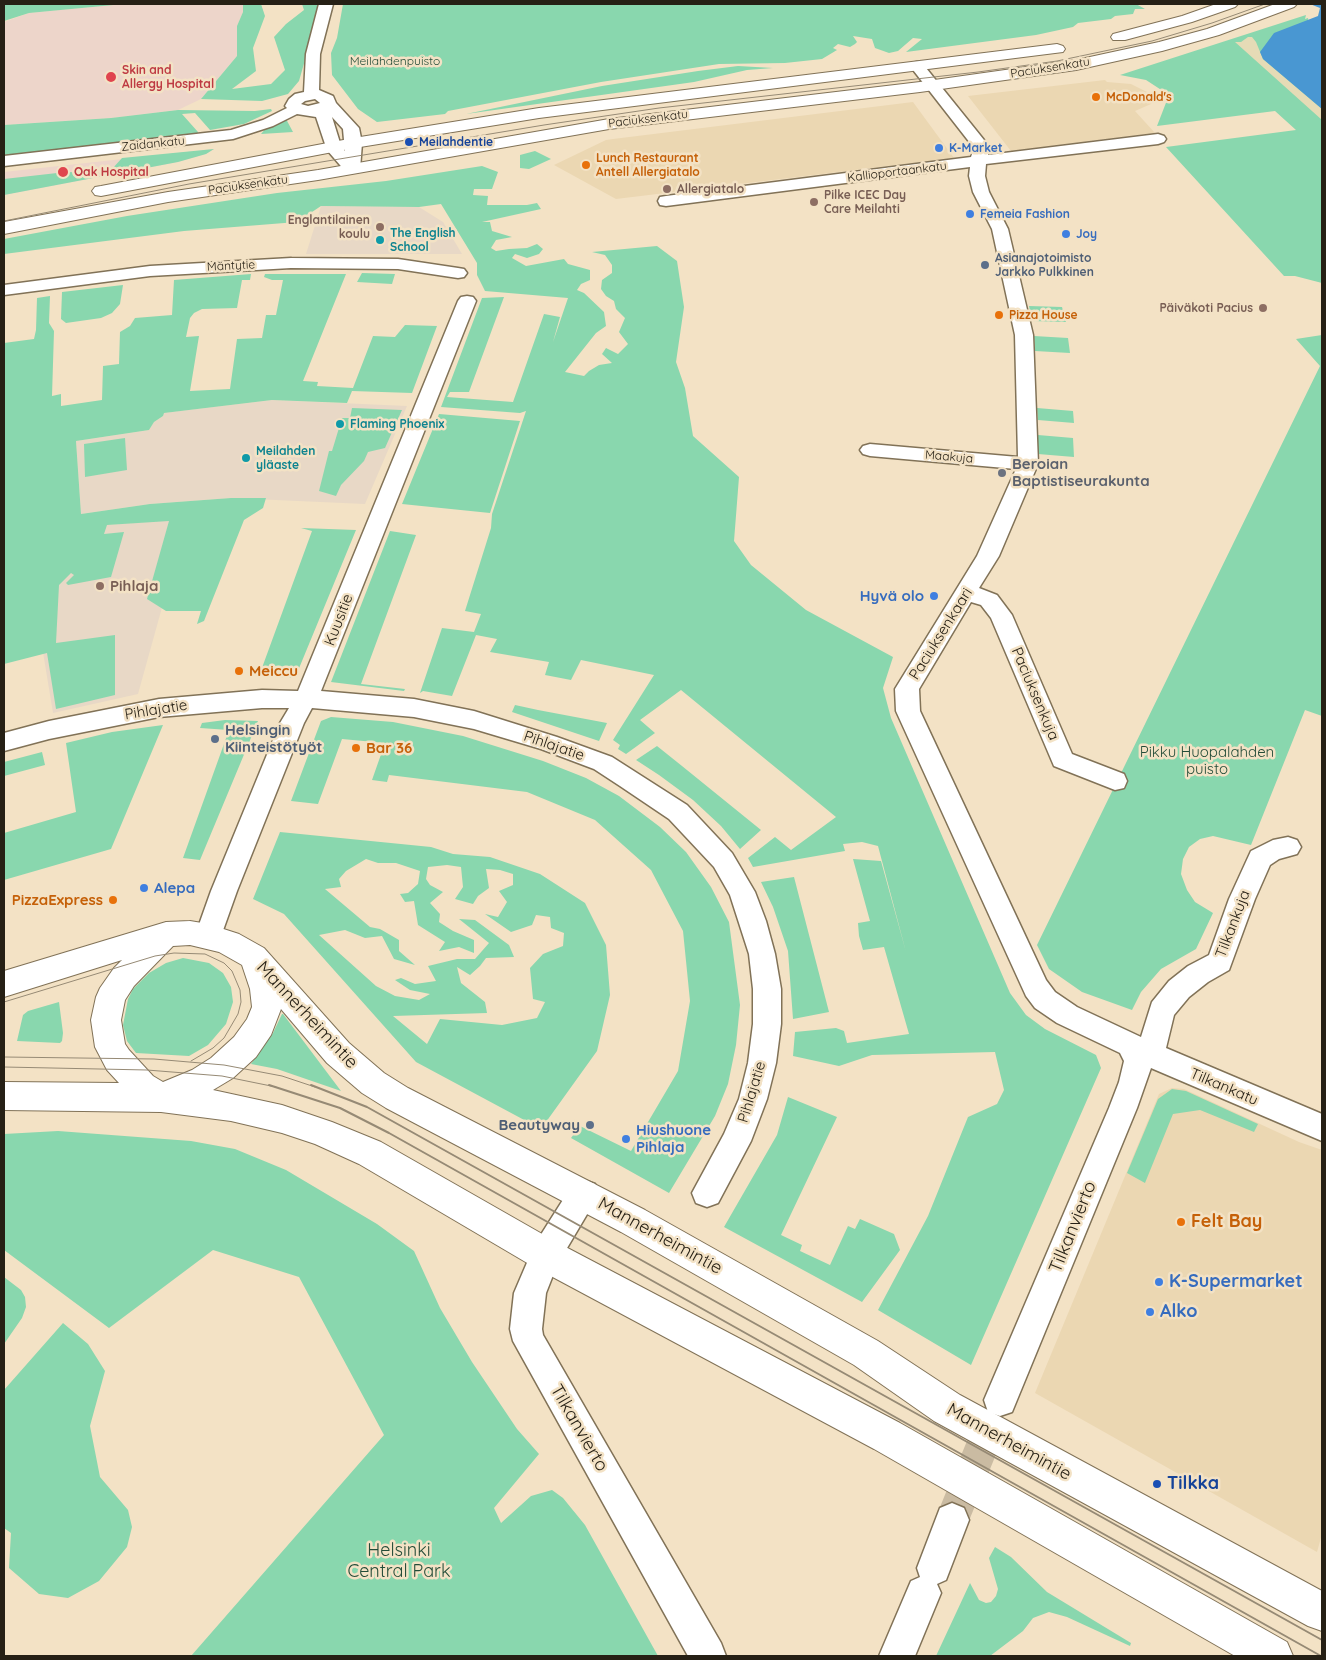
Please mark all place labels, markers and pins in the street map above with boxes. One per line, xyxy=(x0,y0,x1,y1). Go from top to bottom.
place label: Skin and Allergy Hospital xyxy=(122,63,214,91)
marker: Skin and Allergy Hospital xyxy=(104,70,118,84)
place label: McDonald's xyxy=(1106,90,1172,104)
marker: McDonald's xyxy=(1090,91,1102,103)
place label: Meilahdentie xyxy=(419,135,493,149)
marker: Meilahdentie xyxy=(403,136,415,148)
place label: K-Market xyxy=(949,141,1003,155)
marker: K-Market xyxy=(933,142,945,154)
place label: Lunch Restaurant Antell Allergiatalo xyxy=(596,151,700,179)
marker: Lunch Restaurant Antell Allergiatalo xyxy=(580,159,592,171)
marker: Oak Hospital xyxy=(56,165,70,179)
place label: Oak Hospital xyxy=(74,165,149,179)
place label: Allergiatalo xyxy=(677,182,744,196)
marker: Allergiatalo xyxy=(661,183,673,195)
place label: Pilke ICEC Day Care Meilahti xyxy=(824,188,906,216)
marker: Pilke ICEC Day Care Meilahti xyxy=(808,196,820,208)
place label: Femeia Fashion xyxy=(980,207,1070,221)
marker: Femeia Fashion xyxy=(964,208,976,220)
place label: Englantilainen koulu xyxy=(288,213,370,241)
marker: Englantilainen koulu xyxy=(374,221,386,233)
place label: The English School xyxy=(390,226,456,254)
place label: Joy xyxy=(1076,227,1097,241)
marker: Joy xyxy=(1060,228,1072,240)
marker: The English School xyxy=(374,234,386,246)
place label: Asianajotoimisto Jarkko Pulkkinen xyxy=(995,251,1094,279)
marker: Asianajotoimisto Jarkko Pulkkinen xyxy=(979,259,991,271)
place label: Päiväkoti Pacius xyxy=(1159,301,1253,315)
marker: Päiväkoti Pacius xyxy=(1257,302,1269,314)
place label: Pizza House xyxy=(1009,308,1078,322)
marker: Pizza House xyxy=(993,309,1005,321)
place label: Flaming Phoenix xyxy=(350,417,444,431)
marker: Flaming Phoenix xyxy=(334,418,346,430)
place label: Meilahden yläaste xyxy=(256,444,315,472)
marker: Meilahden yläaste xyxy=(240,452,252,464)
place label: Beroian Baptistiseurakunta xyxy=(1012,455,1150,490)
marker: Beroian Baptistiseurakunta xyxy=(996,467,1008,479)
place label: Pihlaja xyxy=(110,577,158,595)
marker: Pihlaja xyxy=(94,580,106,592)
place label: Hyvä olo xyxy=(860,587,924,605)
marker: Hyvä olo xyxy=(928,590,940,602)
place label: Meiccu xyxy=(249,662,298,680)
marker: Meiccu xyxy=(233,665,245,677)
place label: Helsingin Kiinteistötyöt xyxy=(225,721,322,756)
marker: Helsingin Kiinteistötyöt xyxy=(209,733,221,745)
place label: Bar 36 xyxy=(366,739,412,757)
marker: Bar 36 xyxy=(350,742,362,754)
place label: Alepa xyxy=(154,879,195,897)
marker: Alepa xyxy=(138,882,150,894)
place label: PizzaExpress xyxy=(12,891,103,909)
marker: PizzaExpress xyxy=(107,894,119,906)
place label: Beautyway xyxy=(498,1116,580,1134)
marker: Beautyway xyxy=(584,1119,596,1131)
place label: Hiushuone Pihlaja xyxy=(636,1121,711,1156)
marker: Hiushuone Pihlaja xyxy=(620,1133,632,1145)
place label: Felt Bay xyxy=(1191,1211,1262,1233)
marker: Felt Bay xyxy=(1175,1216,1187,1228)
place label: K-Supermarket xyxy=(1169,1271,1303,1293)
marker: K-Supermarket xyxy=(1153,1276,1165,1288)
place label: Alko xyxy=(1160,1301,1197,1323)
marker: Alko xyxy=(1144,1306,1156,1318)
place label: Tilkka xyxy=(1167,1473,1219,1495)
marker: Tilkka xyxy=(1151,1478,1163,1490)

